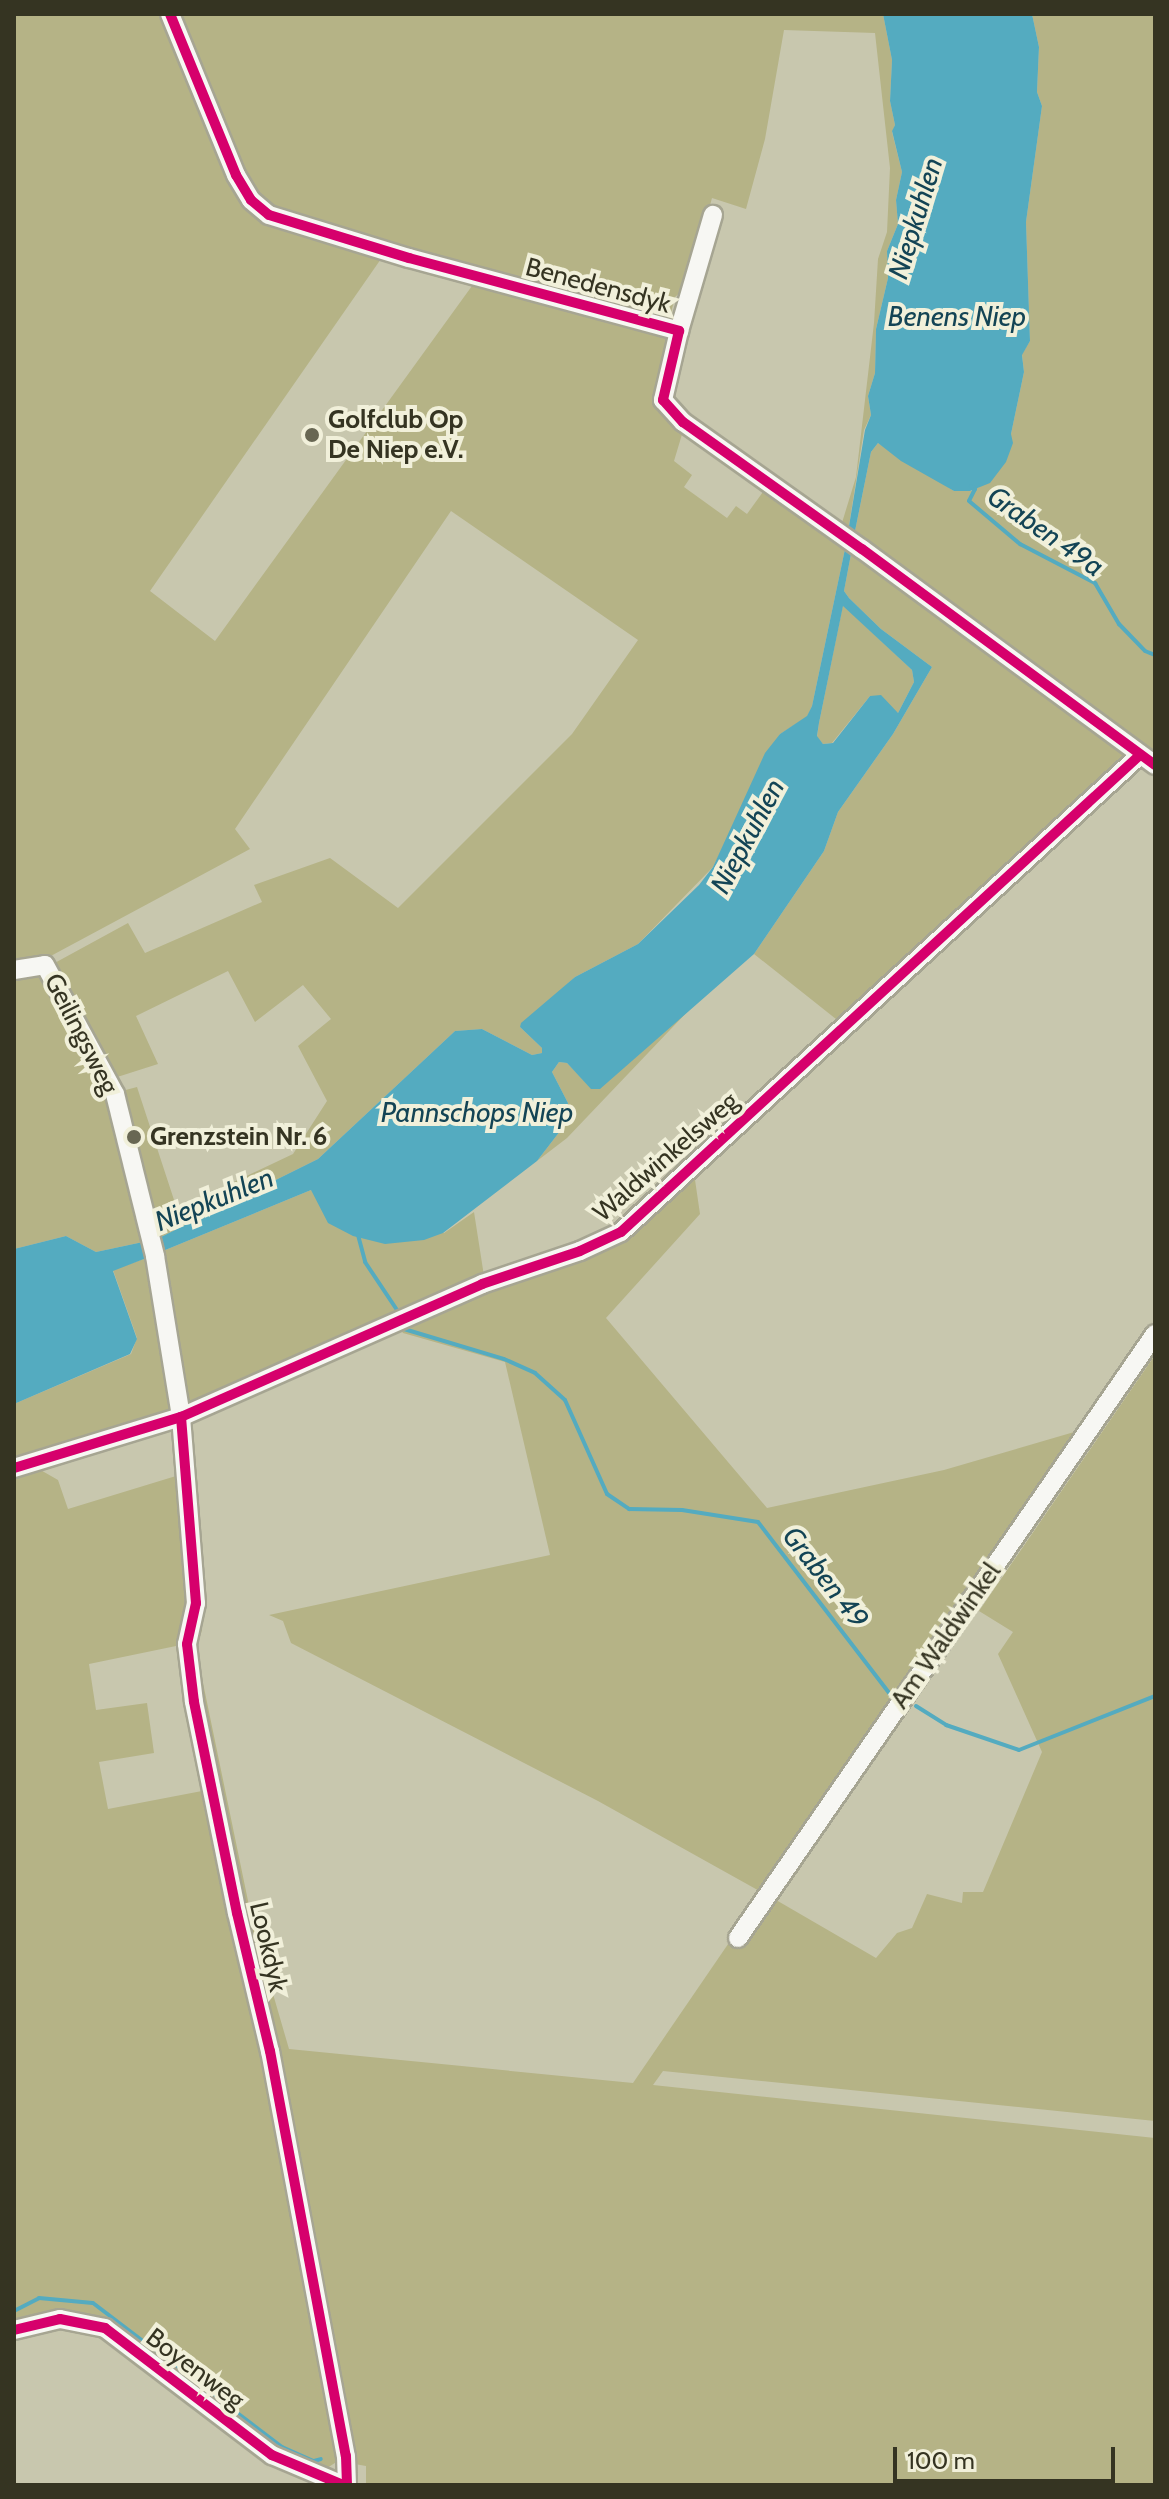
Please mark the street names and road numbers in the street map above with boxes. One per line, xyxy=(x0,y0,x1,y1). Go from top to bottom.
street label: Benedensdyk xyxy=(522,252,674,320)
street label: Geilingsweg xyxy=(37,969,125,1099)
street label: Waldwinkelsweg xyxy=(587,1086,745,1228)
street label: Am Waldwinkel xyxy=(884,1557,1008,1715)
street label: Lookdyk xyxy=(242,1899,294,1995)
street label: Boyenweg xyxy=(140,2322,250,2416)

